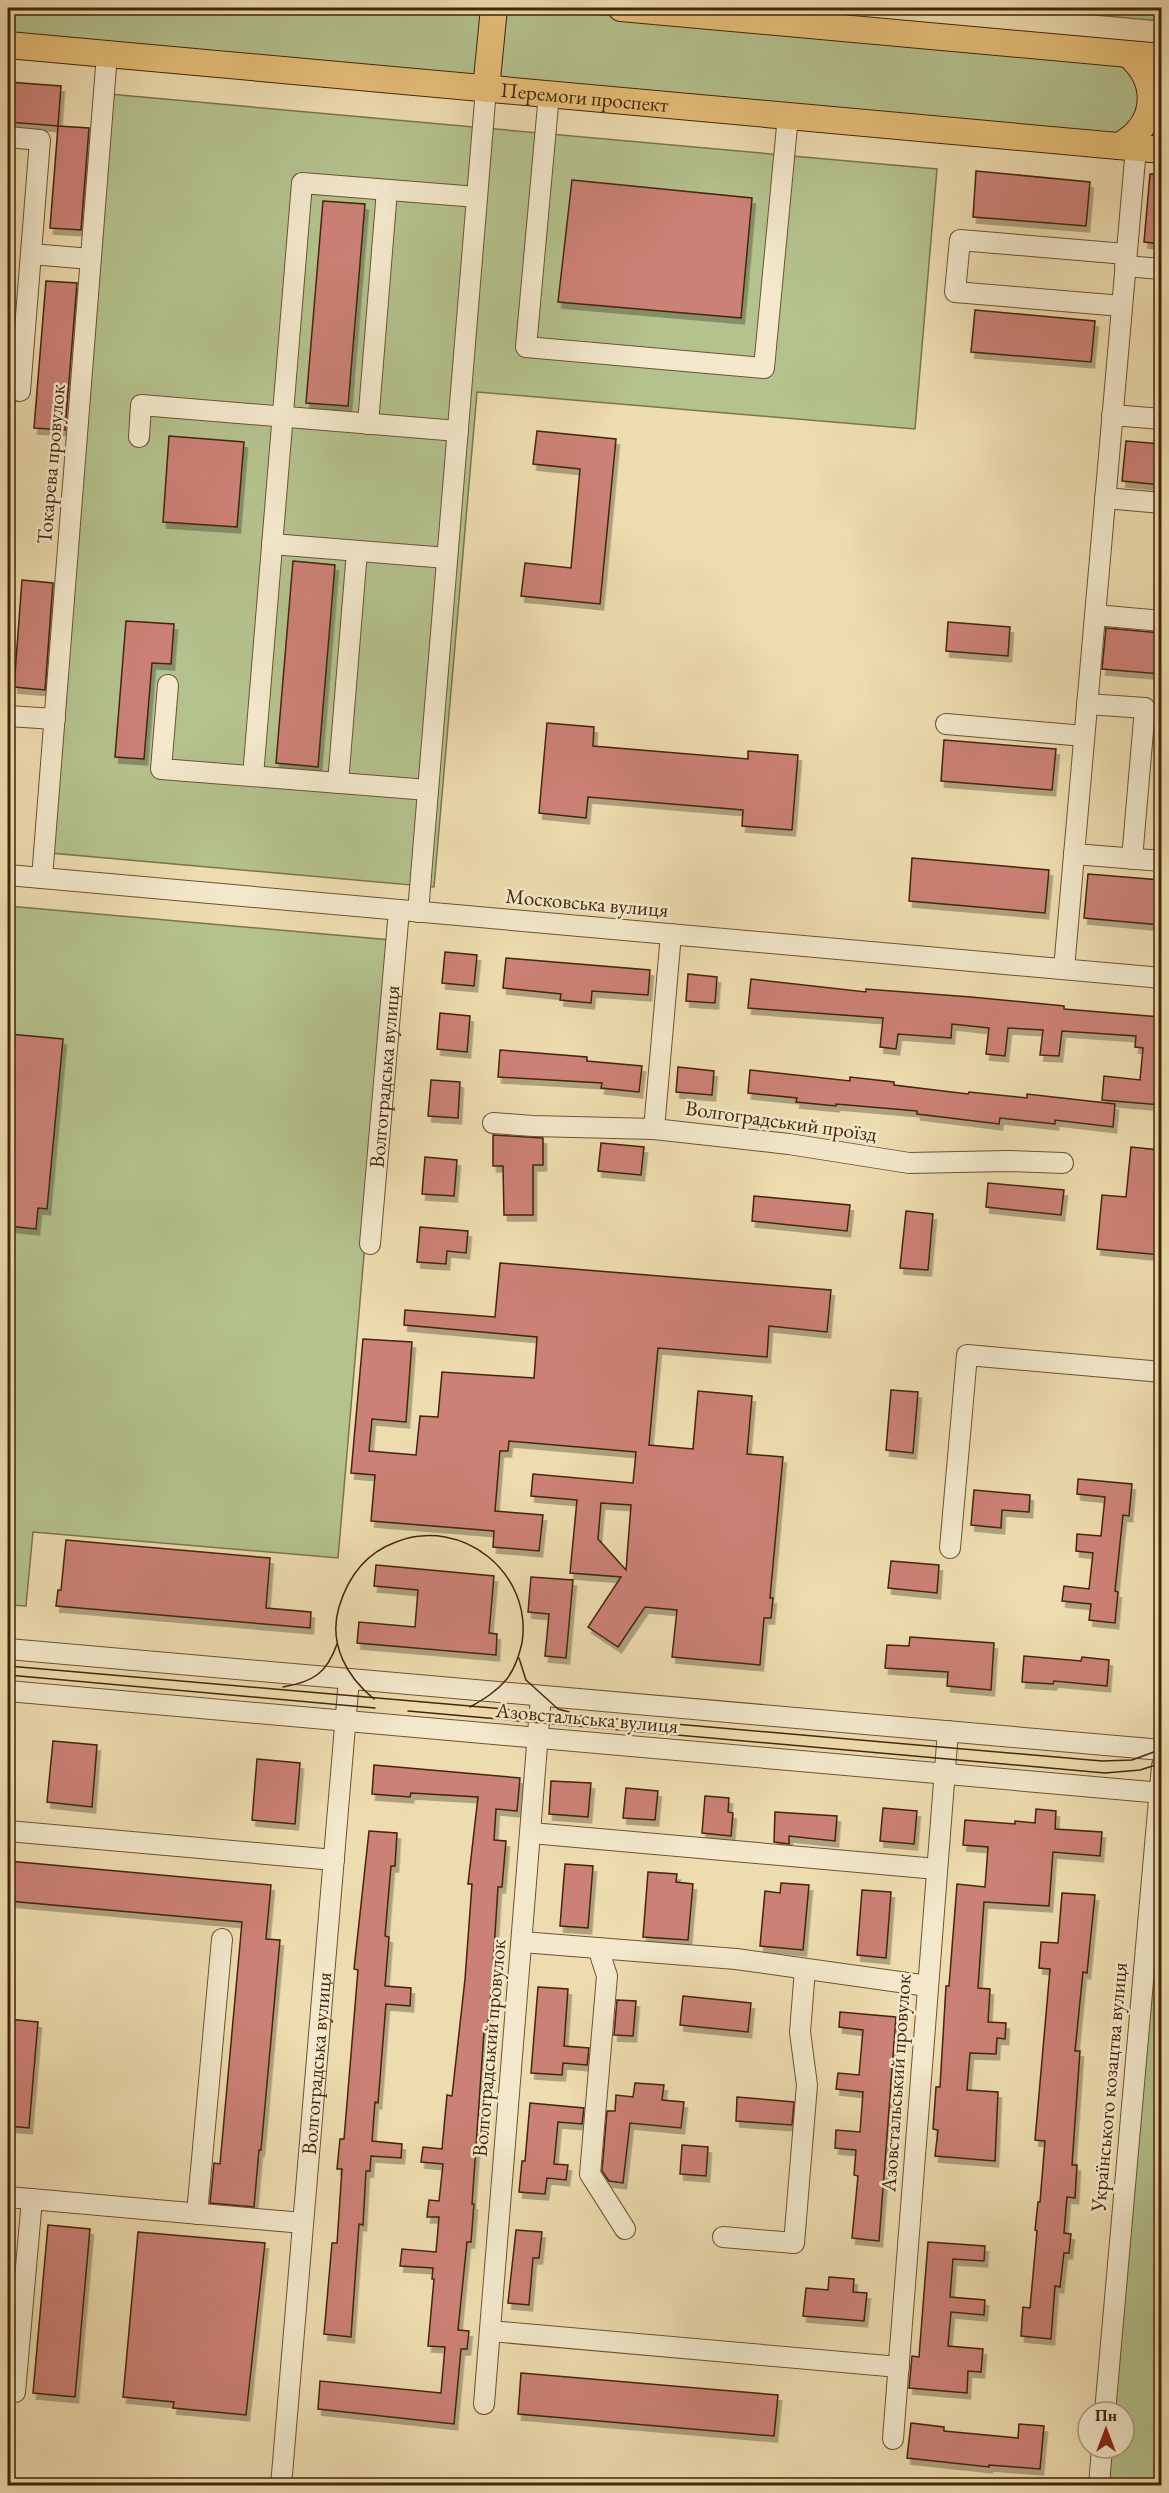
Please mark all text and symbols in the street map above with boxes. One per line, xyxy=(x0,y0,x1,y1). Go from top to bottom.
street label: Перемоги проспект xyxy=(500,76,670,118)
street label: Токарева провулок xyxy=(30,383,71,545)
street label: Московська вулиця xyxy=(504,882,670,923)
street label: Волгоградська вулиця xyxy=(363,984,405,1169)
street label: Волгоградський проїзд xyxy=(684,1094,879,1147)
street label: Азовстальська вулиця xyxy=(494,1696,680,1739)
street label: Волгоградський провулок xyxy=(466,1938,511,2158)
street label: Українського козацтва вулиця xyxy=(1084,1961,1133,2214)
street label: Волгоградська вулиця xyxy=(295,1971,337,2156)
street label: Азовстальський провулок xyxy=(874,1973,917,2194)
north arrow xyxy=(1076,2400,1136,2460)
text: Пн xyxy=(1095,2405,1117,2426)

